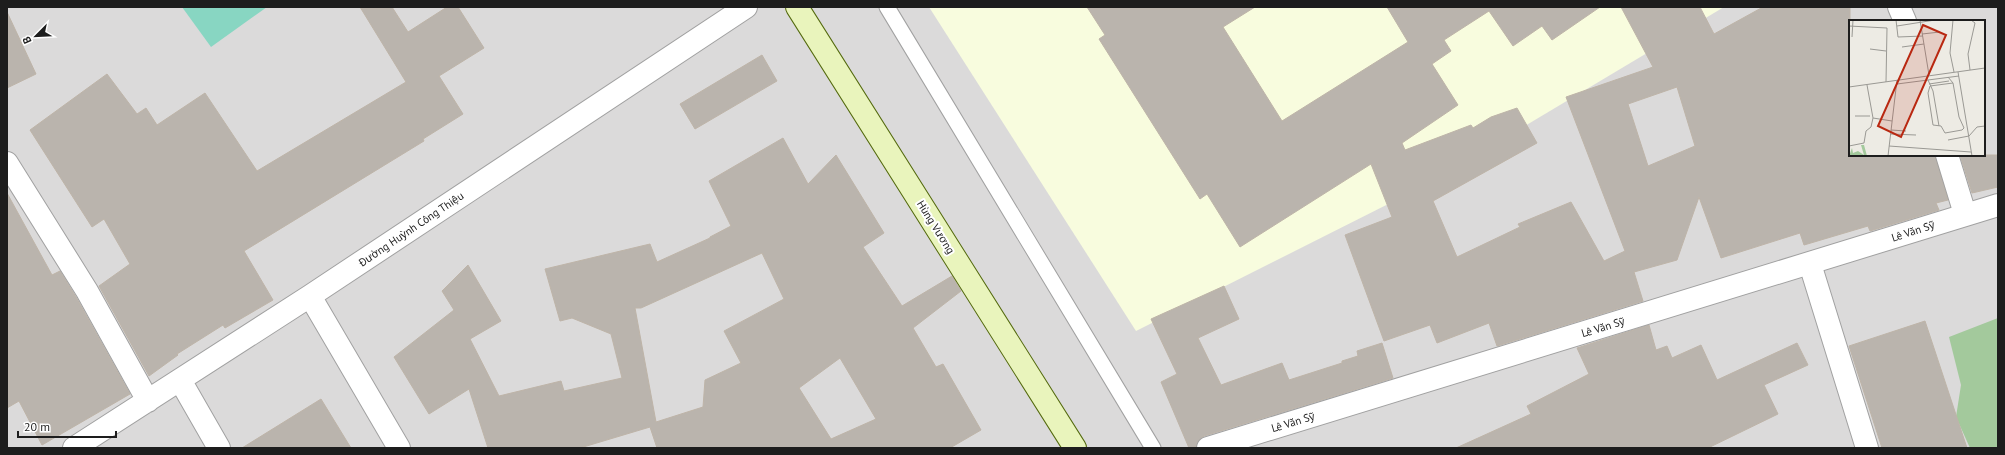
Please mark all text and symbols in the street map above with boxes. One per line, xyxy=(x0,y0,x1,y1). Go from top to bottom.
north arrow xyxy=(16,16,56,56)
inset map xyxy=(1849,20,1985,156)
text: B xyxy=(19,34,35,46)
street label: Đường Huỳnh Công Thiệu xyxy=(355,189,466,270)
street label: Hùng Vương xyxy=(914,198,958,256)
street label: Lê Văn Sỹ xyxy=(1890,217,1937,245)
street label: Lê Văn Sỹ xyxy=(1580,314,1627,340)
street label: Lê Văn Sỹ xyxy=(1270,409,1317,435)
scale bar xyxy=(18,413,116,439)
text: 20 m xyxy=(24,419,50,434)

